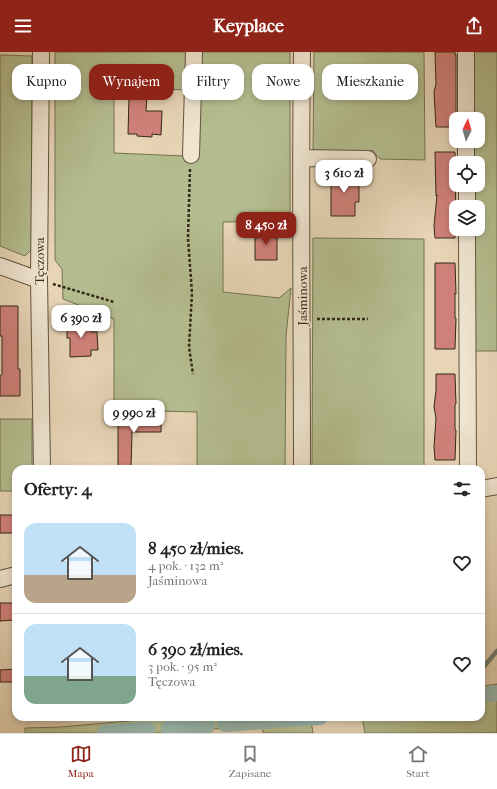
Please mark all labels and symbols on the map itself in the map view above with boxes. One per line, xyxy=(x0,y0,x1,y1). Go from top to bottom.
north arrow xyxy=(449,112,485,148)
pin: 3 610 zł xyxy=(303,160,385,194)
pin: 8 450 zł xyxy=(225,212,307,246)
street label: Tęczowa xyxy=(32,236,47,285)
street label: Jaśminowa xyxy=(295,265,310,327)
pin: 6 390 zł xyxy=(40,305,122,339)
pin: 9 990 zł xyxy=(93,400,175,434)

